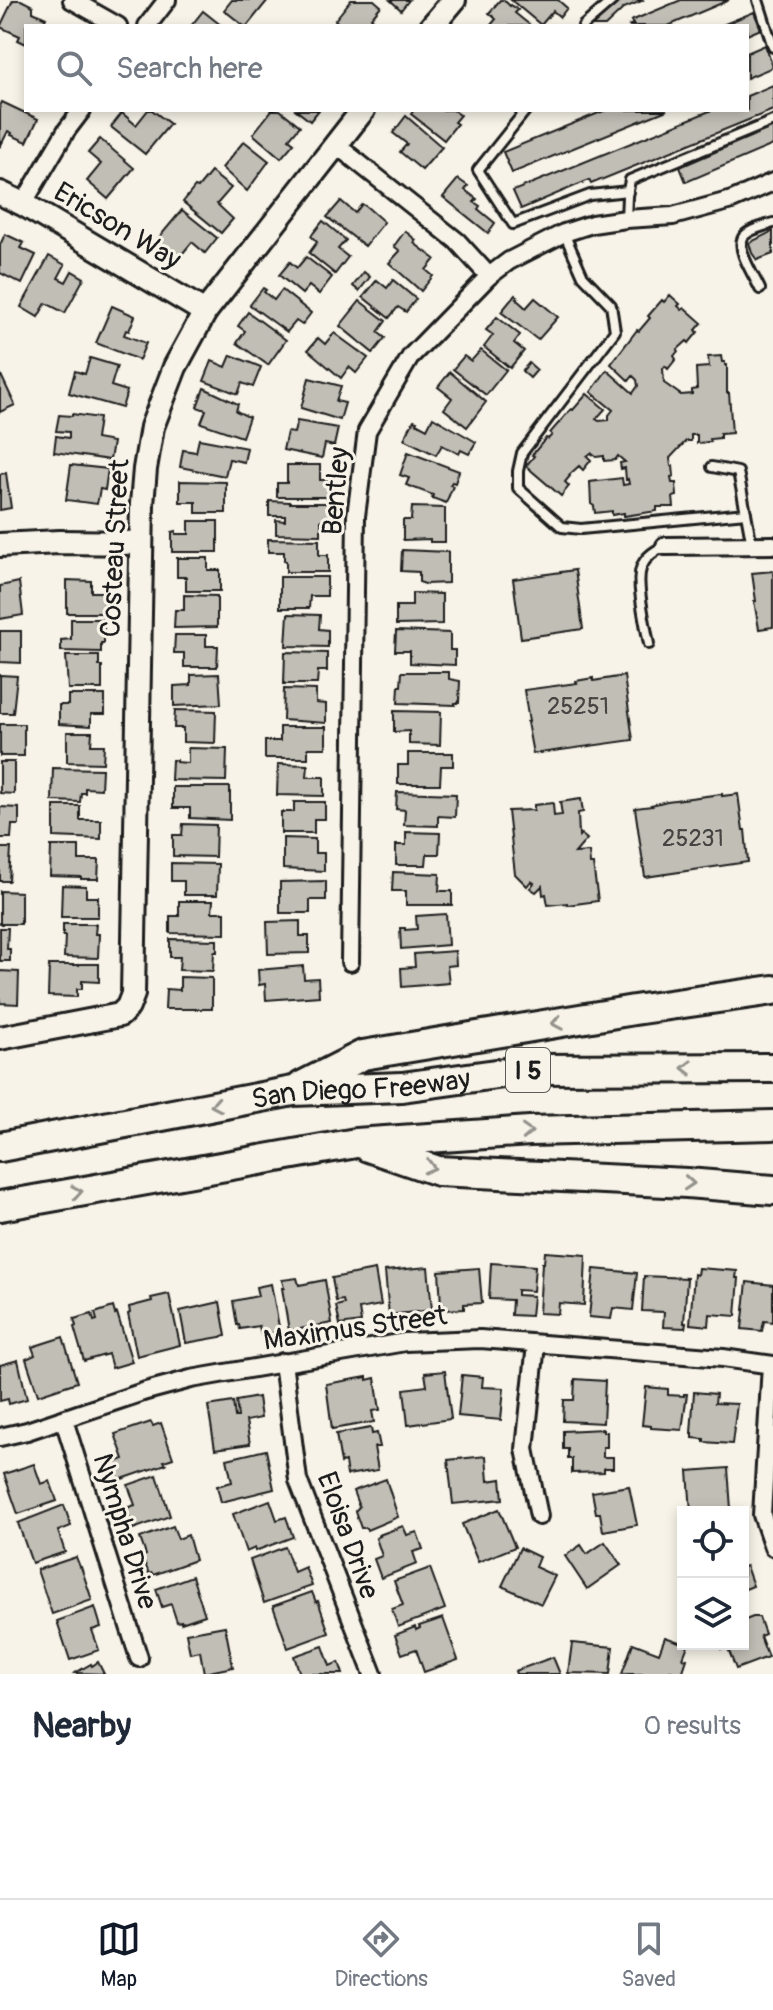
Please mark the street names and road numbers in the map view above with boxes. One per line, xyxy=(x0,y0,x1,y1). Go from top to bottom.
street label: Ericson Way xyxy=(47,175,187,278)
street label: Bentley xyxy=(315,446,358,537)
street label: Costeau Street xyxy=(93,457,138,638)
road number: I 5 xyxy=(506,1048,550,1092)
street label: San Diego Freeway xyxy=(249,1062,473,1118)
street label: Maximus Street xyxy=(261,1298,450,1359)
street label: Nympha Drive xyxy=(84,1449,165,1614)
street label: Eloisa Drive xyxy=(308,1467,387,1604)

